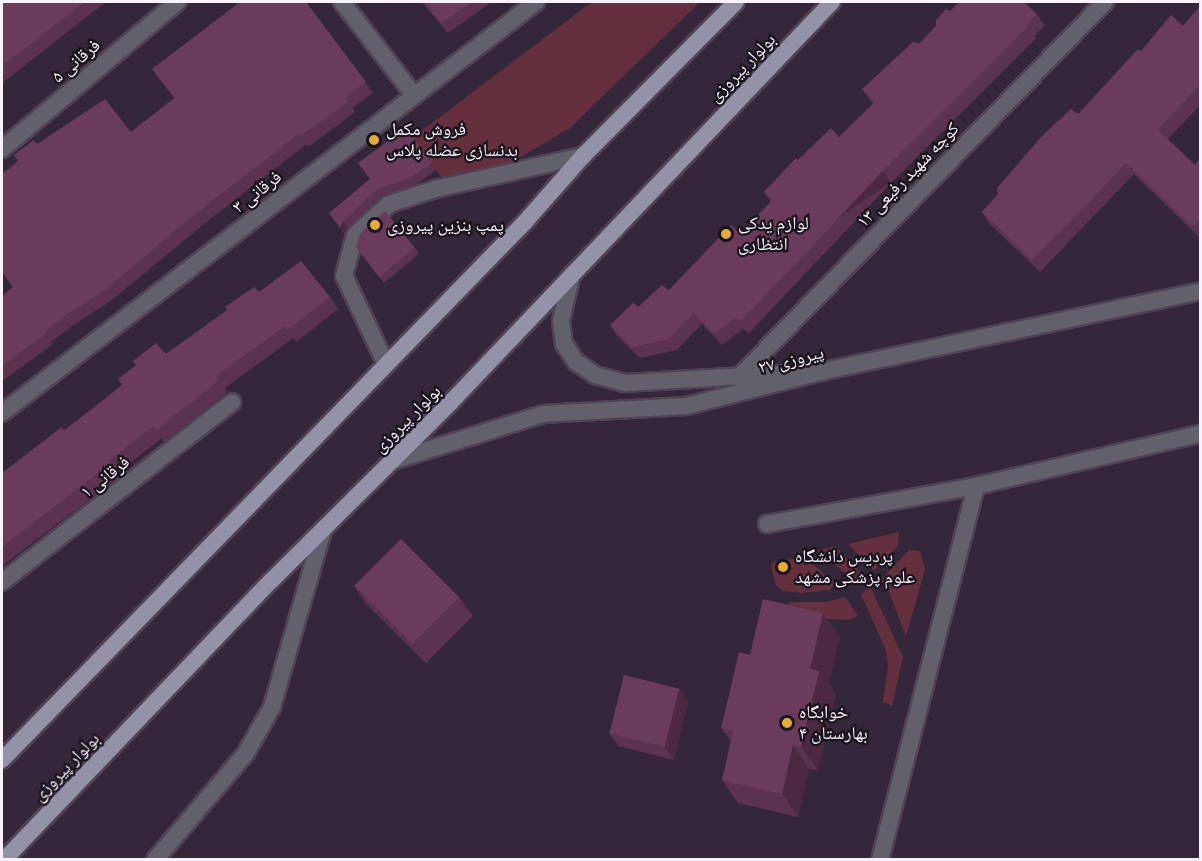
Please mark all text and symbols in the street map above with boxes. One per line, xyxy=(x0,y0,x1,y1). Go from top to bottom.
street label: بولوار پیروزی xyxy=(704,29,780,107)
street label: فرقانی ۵ xyxy=(47,35,105,87)
street label: کوچه شهید رفیعی ۱۳ xyxy=(852,118,964,232)
place label: فروش مکمل بدنسازی عضله پلاس xyxy=(386,119,518,162)
marker: فروش مکمل بدنسازی عضله پلاس xyxy=(367,133,381,147)
street label: فرقانی ۳ xyxy=(228,166,286,218)
place label: لوازم یدکی انتظاری xyxy=(738,213,809,256)
place label: پمپ بنزین پیروزی xyxy=(387,214,504,236)
marker: پمپ بنزین پیروزی xyxy=(368,218,382,232)
marker: لوازم یدکی انتظاری xyxy=(719,227,733,241)
street label: پیروزی ۲۷ xyxy=(756,341,826,379)
street label: بولوار پیروزی xyxy=(369,381,445,457)
street label: فرقانی ۱ xyxy=(76,451,134,503)
place label: پردیس دانشگاه علوم پزشکی مشهد xyxy=(795,546,915,588)
marker: پردیس دانشگاه علوم پزشکی مشهد xyxy=(776,560,790,574)
place label: خوابگاه بهارستان ۴ xyxy=(799,702,868,744)
marker: خوابگاه بهارستان ۴ xyxy=(780,716,794,730)
street label: بولوار پیروزی xyxy=(28,728,104,806)

